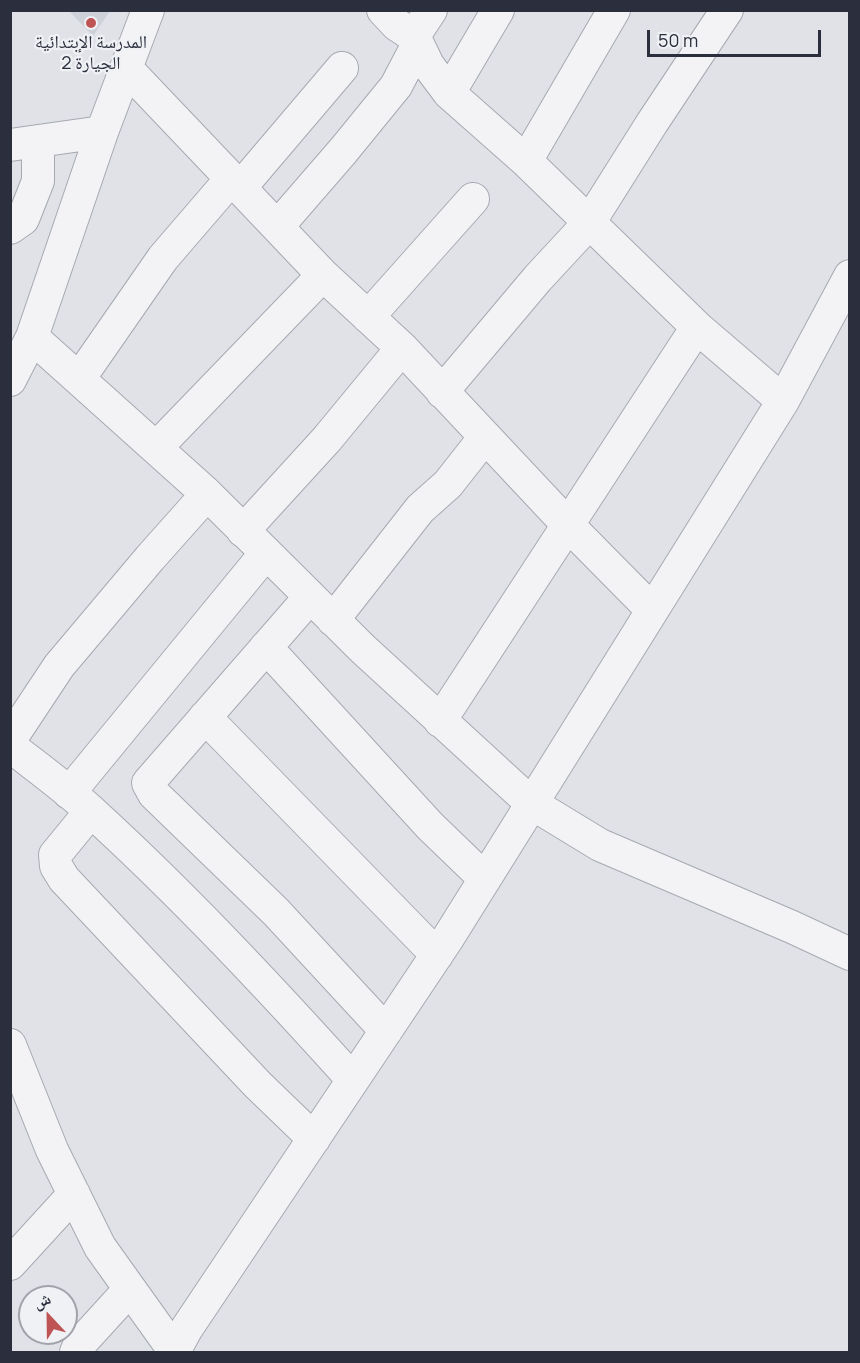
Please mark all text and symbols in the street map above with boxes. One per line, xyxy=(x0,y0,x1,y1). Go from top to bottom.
marker: المدرسة الإبتدائية الجيارة 2 xyxy=(84,16,98,30)
scale bar xyxy=(650,18,824,56)
text: 50 m xyxy=(658,28,698,52)
place label: المدرسة الإبتدائية الجيارة 2 xyxy=(35,32,147,74)
north arrow xyxy=(18,1285,78,1345)
text: ش xyxy=(30,1287,54,1314)

